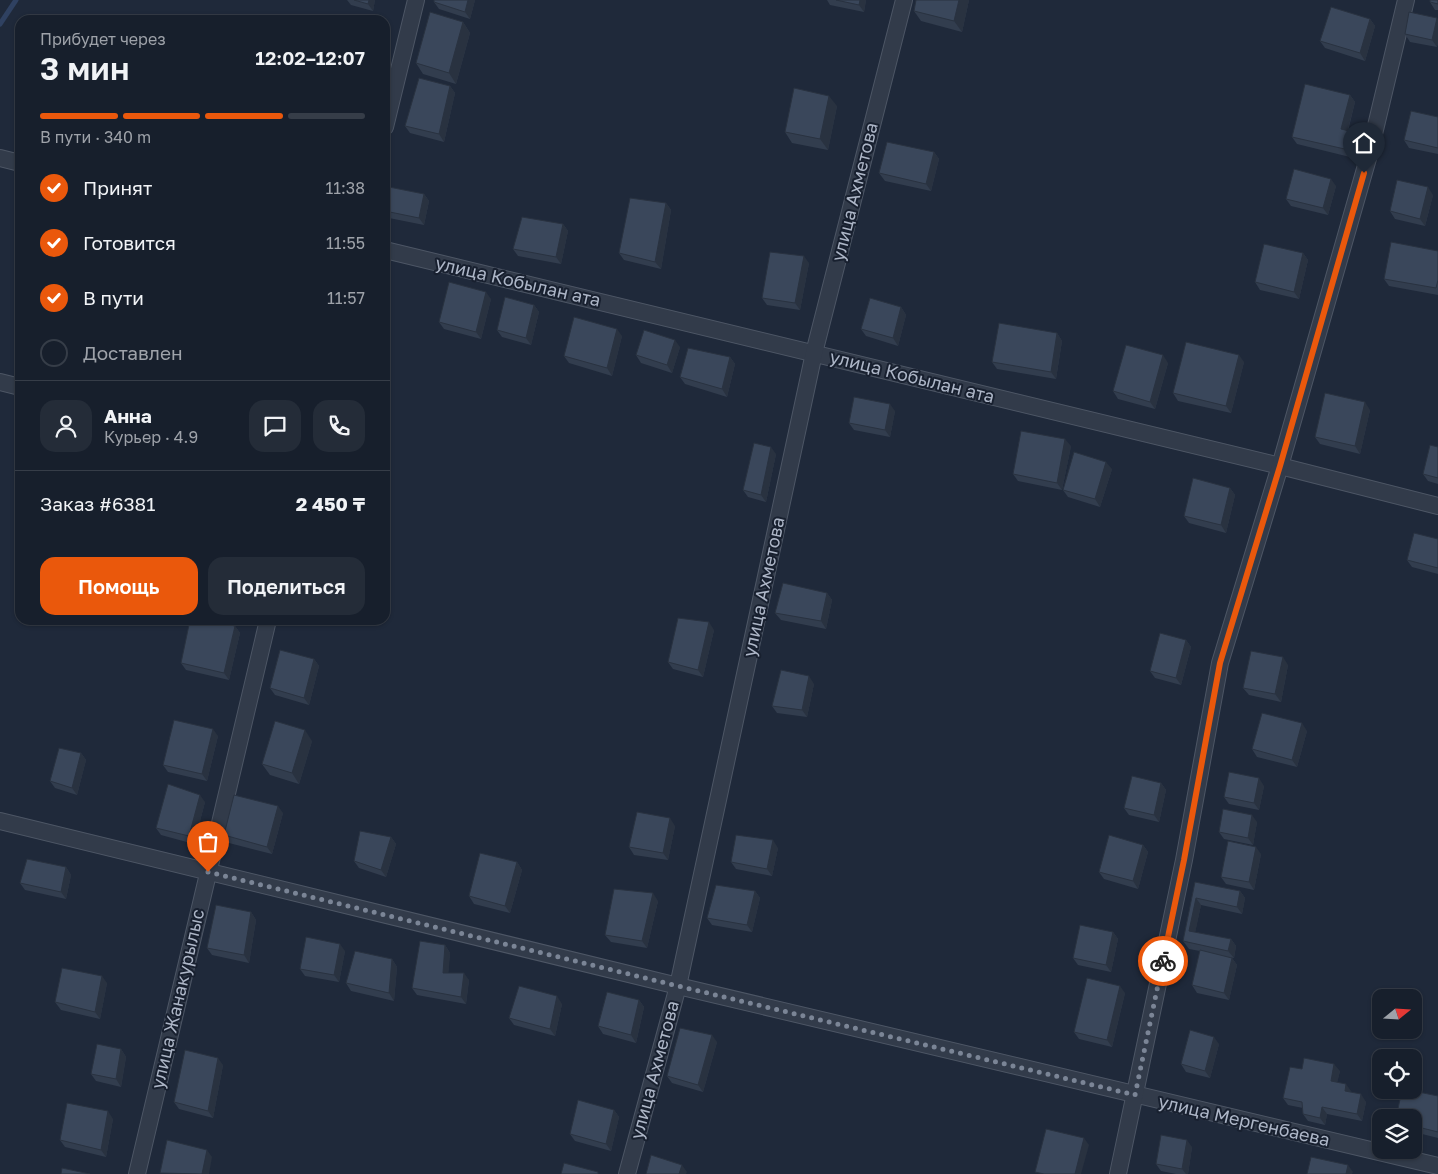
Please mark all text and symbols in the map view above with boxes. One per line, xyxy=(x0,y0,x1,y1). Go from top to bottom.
text: Прибудет через xyxy=(40,29,166,49)
text: 12:02–12:07 xyxy=(255,46,365,69)
text: 3 мин xyxy=(40,49,129,87)
street label: улица Ахметова xyxy=(826,120,882,264)
pin xyxy=(1343,122,1385,173)
text: В пути · 340 m xyxy=(40,127,151,147)
icon: home xyxy=(1350,129,1378,157)
icon: check xyxy=(40,174,68,202)
text: Принят xyxy=(83,176,152,199)
text: 11:38 xyxy=(326,178,365,198)
icon: check xyxy=(40,229,68,257)
text: Готовится xyxy=(83,231,176,254)
text: 11:55 xyxy=(326,233,365,253)
street label: улица Кобылан ата xyxy=(433,251,603,311)
icon: check xyxy=(40,284,68,312)
text: В пути xyxy=(83,286,144,309)
text: 11:57 xyxy=(327,288,365,308)
text: Доставлен xyxy=(83,341,183,364)
street label: улица Кобылан ата xyxy=(828,345,997,407)
button: person xyxy=(40,400,92,452)
button: chat xyxy=(249,400,301,452)
button: phone xyxy=(313,400,365,452)
text: Анна xyxy=(104,404,152,427)
text: Курьер · 4.9 xyxy=(104,427,198,447)
text: Заказ #6381 xyxy=(40,492,155,515)
text: 2 450 ₸ xyxy=(296,492,365,515)
street label: улица Ахметова xyxy=(737,515,789,659)
button: Помощь xyxy=(40,557,198,615)
button: Поделиться xyxy=(208,557,365,615)
pin xyxy=(187,821,229,872)
icon: bag xyxy=(194,828,222,856)
street label: улица Жанакурылыс xyxy=(146,906,208,1091)
courier xyxy=(1138,936,1188,986)
icon: bike xyxy=(1149,947,1177,975)
north arrow xyxy=(1372,989,1422,1039)
map controls xyxy=(1372,989,1422,1159)
street label: улица Ахметова xyxy=(625,998,683,1141)
button: locate xyxy=(1372,1049,1422,1099)
street label: улица Мергенбаева xyxy=(1156,1090,1332,1150)
button: layers xyxy=(1372,1109,1422,1159)

